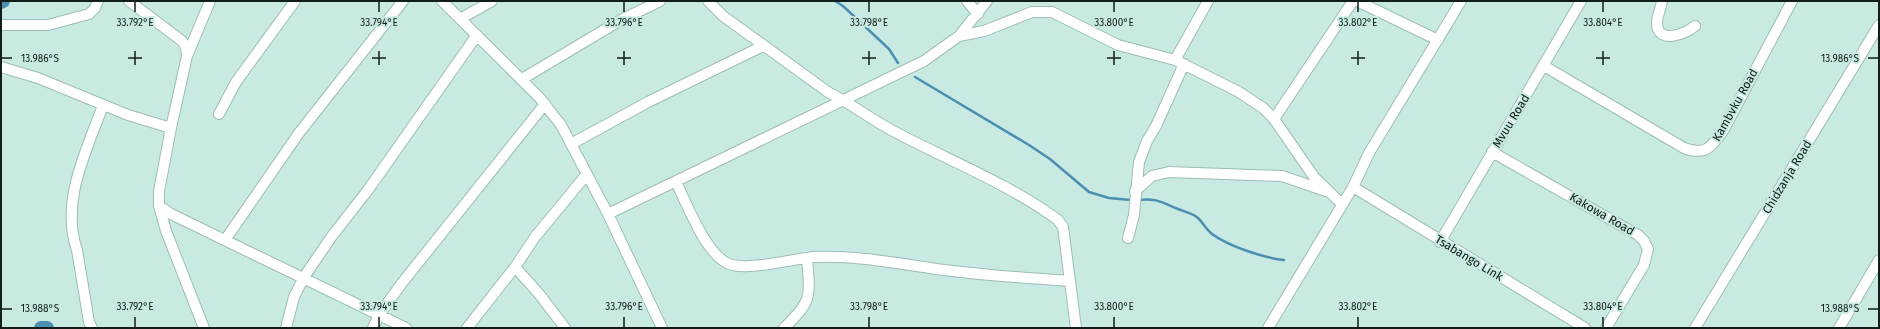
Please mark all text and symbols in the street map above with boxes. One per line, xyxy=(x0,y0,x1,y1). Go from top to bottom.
text: 33.792°E xyxy=(116,17,154,29)
text: 33.794°E xyxy=(360,17,398,29)
text: 33.796°E xyxy=(605,17,643,29)
text: 33.798°E xyxy=(850,17,888,29)
text: 33.800°E xyxy=(1094,17,1134,29)
text: 33.802°E xyxy=(1339,17,1377,29)
text: 33.804°E xyxy=(1583,17,1623,29)
text: 13.986°S xyxy=(21,53,60,65)
text: 13.986°S xyxy=(1821,53,1860,65)
street label: Kambvku Road xyxy=(1709,66,1761,144)
street label: Mvuu Road xyxy=(1490,92,1532,150)
street label: Chidzanja Road xyxy=(1759,138,1815,216)
street label: Kakowa Road xyxy=(1567,190,1637,238)
street label: Tsabango Link xyxy=(1432,232,1506,284)
text: 33.792°E xyxy=(116,301,154,313)
text: 33.794°E xyxy=(360,301,398,313)
text: 33.796°E xyxy=(605,301,643,313)
text: 33.798°E xyxy=(850,301,888,313)
text: 33.800°E xyxy=(1094,301,1134,313)
text: 33.802°E xyxy=(1339,301,1377,313)
text: 33.804°E xyxy=(1583,301,1623,313)
text: 13.988°S xyxy=(21,303,60,315)
text: 13.988°S xyxy=(1821,303,1860,315)

